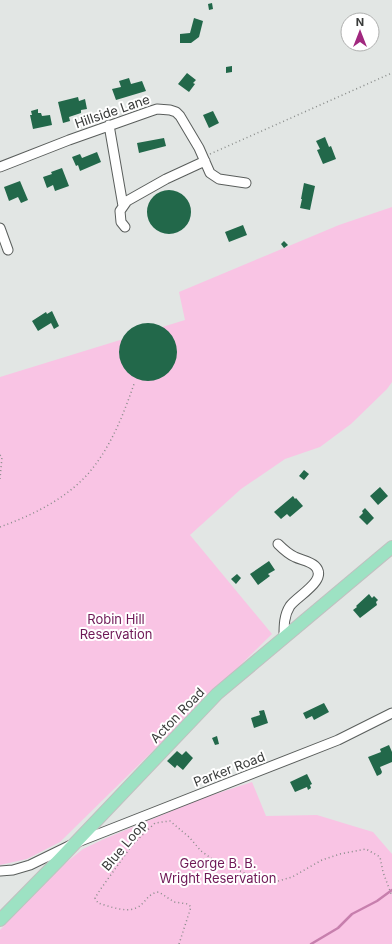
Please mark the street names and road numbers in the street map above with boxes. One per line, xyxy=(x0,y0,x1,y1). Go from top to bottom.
street label: Hillside Lane xyxy=(72,91,152,131)
street label: Acton Road xyxy=(147,684,207,746)
street label: Parker Road xyxy=(191,748,267,790)
street label: Blue Loop xyxy=(98,816,150,874)

